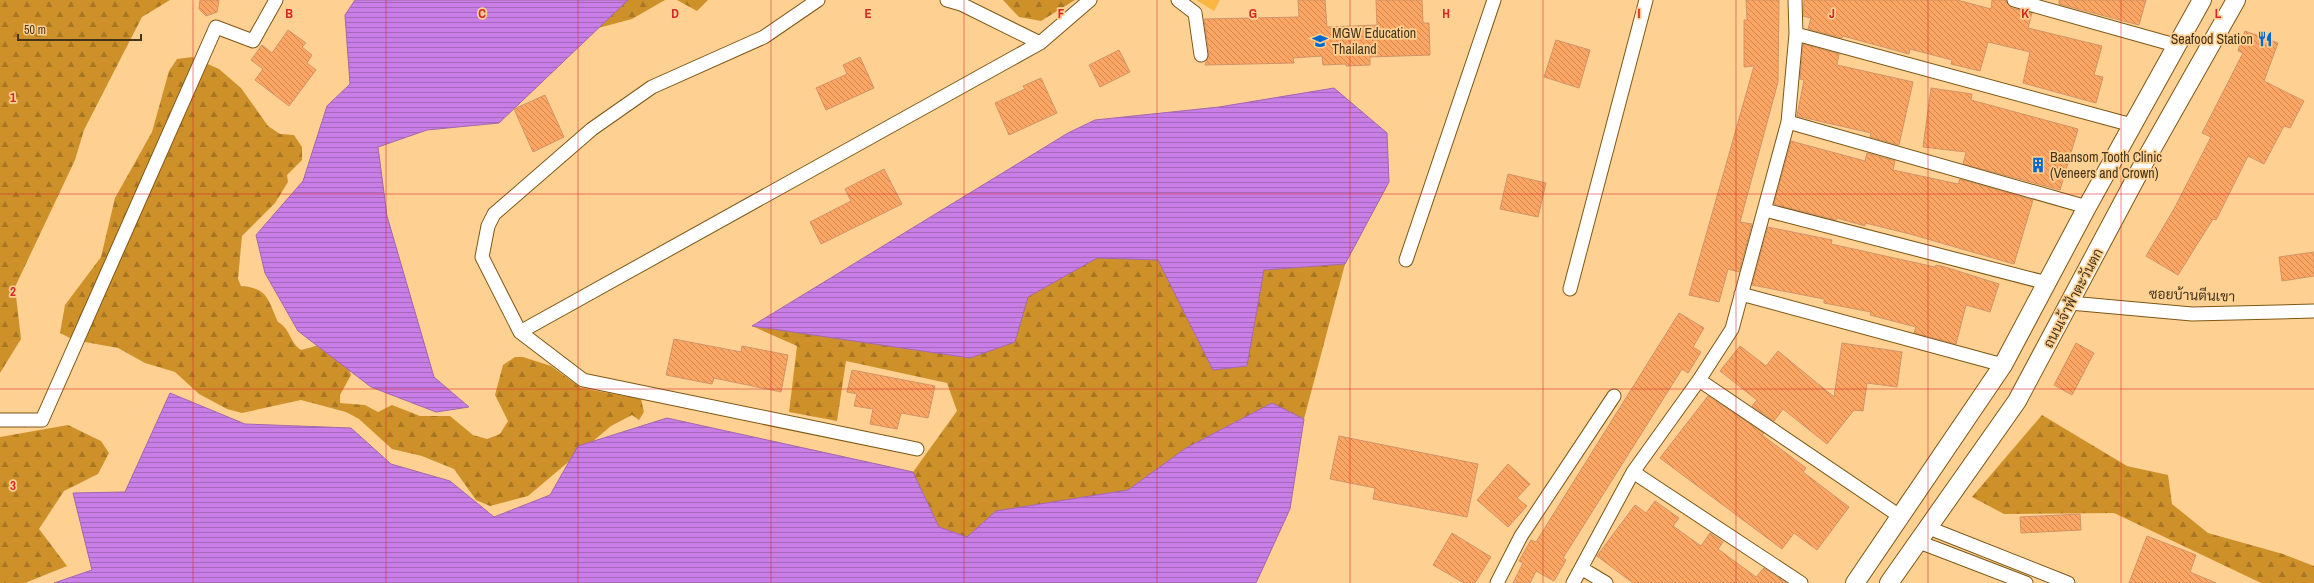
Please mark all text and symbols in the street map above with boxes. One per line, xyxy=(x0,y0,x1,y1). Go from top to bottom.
text: B xyxy=(285,5,293,22)
text: C xyxy=(478,5,486,22)
text: D xyxy=(671,5,679,22)
text: E xyxy=(864,5,872,22)
text: F xyxy=(1058,5,1065,22)
text: G xyxy=(1249,5,1257,22)
text: H xyxy=(1442,5,1450,22)
text: I xyxy=(1638,5,1641,22)
text: J xyxy=(1829,5,1835,22)
text: K xyxy=(2021,5,2029,22)
text: L xyxy=(2215,5,2222,22)
scale bar xyxy=(18,16,141,42)
text: 50 m xyxy=(24,22,46,38)
place label: MGW Education Thailand xyxy=(1332,24,1416,58)
place label: Seafood Station xyxy=(2171,30,2253,48)
restaurant icon: Seafood Station xyxy=(2256,30,2274,48)
school or university icon: MGW Education Thailand xyxy=(1311,32,1329,50)
text: 1 xyxy=(10,89,16,106)
place label: Baansom Tooth Clinic (Veneers and Crown) xyxy=(2050,148,2162,182)
building icon: Baansom Tooth Clinic (Veneers and Crown) xyxy=(2029,156,2047,174)
street label: ถนนเจ้าฟ้าตะวันตก xyxy=(2039,245,2107,351)
text: 2 xyxy=(10,283,16,300)
street label: ซอยบ้านตีนเขา xyxy=(2148,284,2236,306)
text: 3 xyxy=(10,477,16,494)

